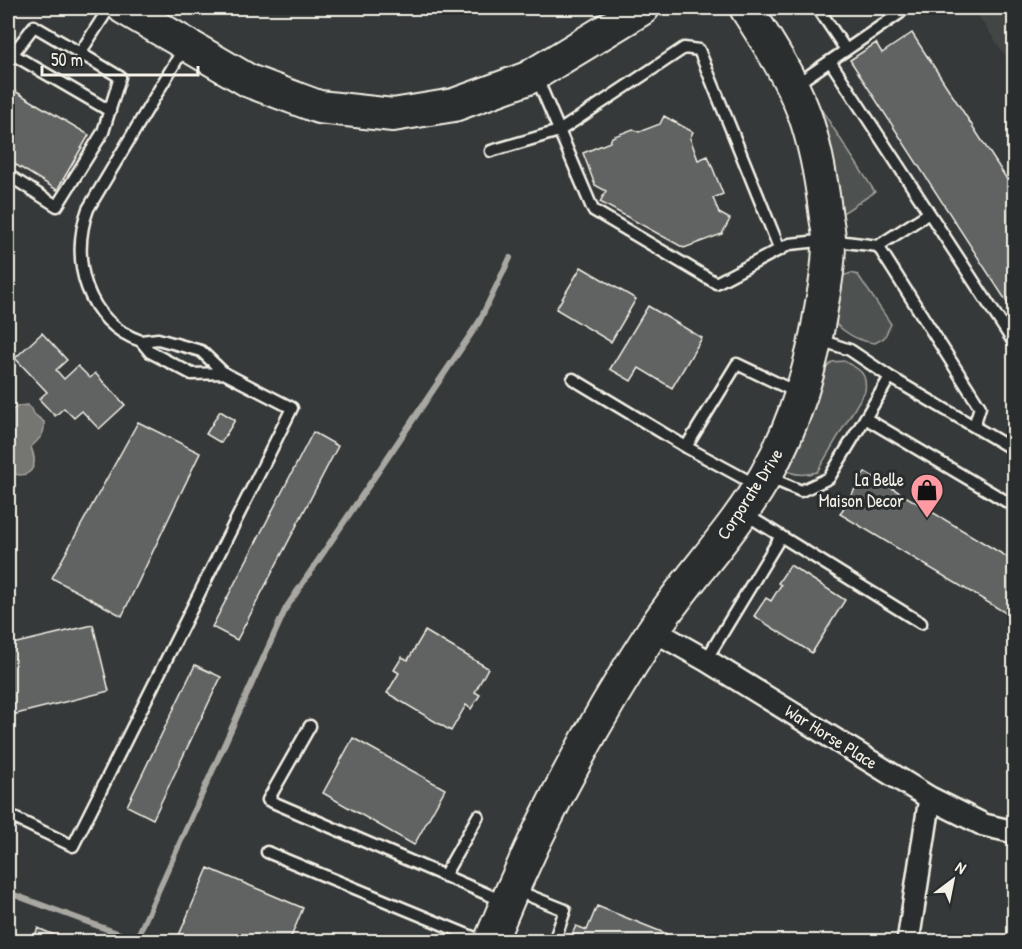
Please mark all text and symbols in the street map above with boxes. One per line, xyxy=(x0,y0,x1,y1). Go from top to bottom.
scale bar xyxy=(42,39,198,77)
text: 50 m xyxy=(51,47,83,72)
street label: Corporate Drive xyxy=(711,443,788,544)
place label: La Belle Maison Decor xyxy=(819,467,904,513)
shop icon: La Belle Maison Decor xyxy=(909,472,945,519)
street label: War Horse Place xyxy=(780,698,882,775)
north arrow xyxy=(923,850,983,910)
text: N xyxy=(952,856,971,879)

